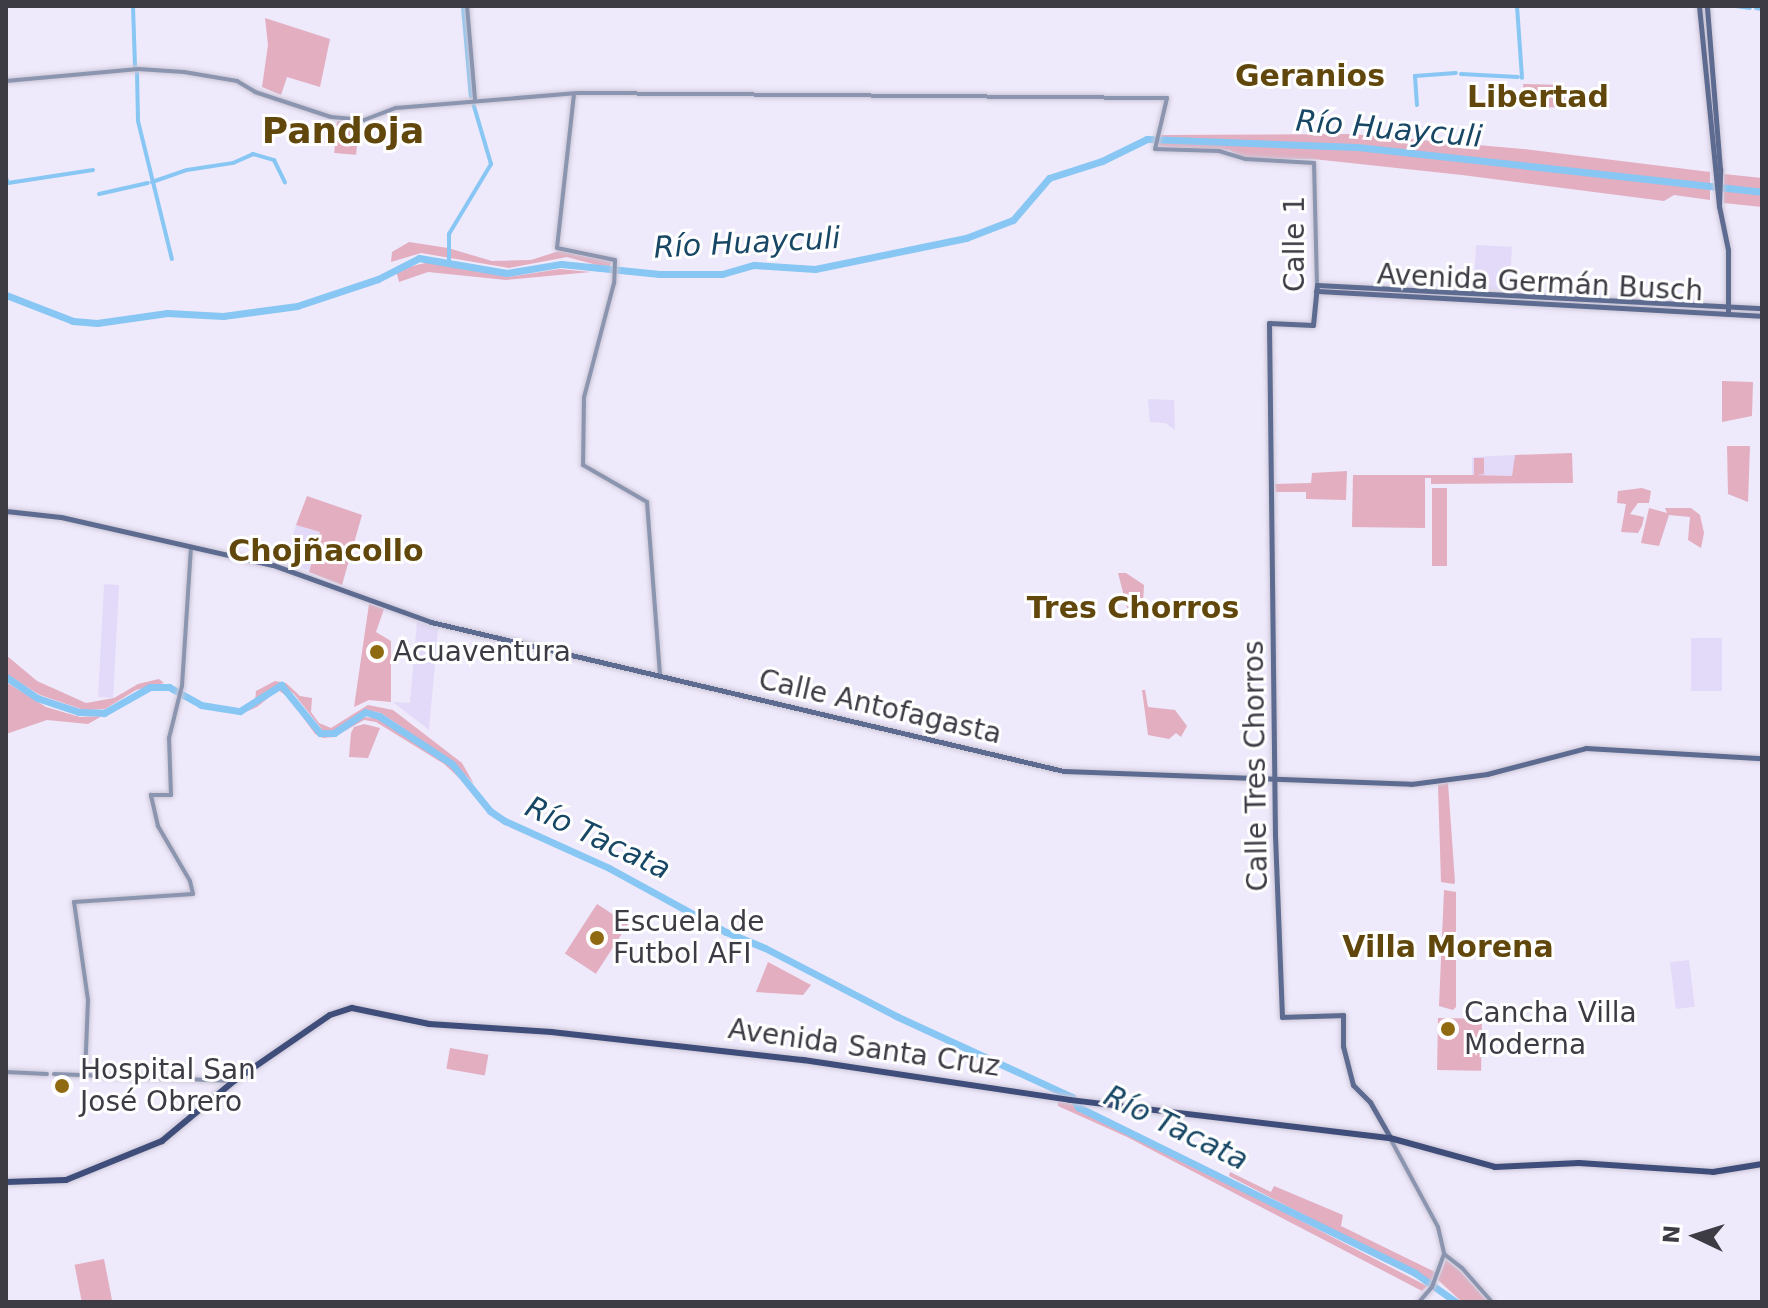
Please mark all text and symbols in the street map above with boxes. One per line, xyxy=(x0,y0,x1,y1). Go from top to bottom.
district label: Geranios xyxy=(1235,58,1385,94)
district label: Libertad xyxy=(1467,79,1609,115)
water label: Río Huayculi xyxy=(1294,103,1484,155)
district label: Pandoja xyxy=(262,109,424,153)
street label: Calle 1 xyxy=(1278,196,1312,292)
water label: Río Huayculi xyxy=(653,220,841,266)
street label: Avenida Germán Busch xyxy=(1376,258,1704,308)
district label: Chojñacollo xyxy=(228,533,424,569)
district label: Tres Chorros xyxy=(1027,590,1239,626)
place label: Acuaventura xyxy=(393,635,571,669)
street label: Calle Tres Chorros xyxy=(1237,640,1275,892)
marker: Acuaventura xyxy=(368,643,386,661)
street label: Calle Antofagasta xyxy=(755,663,1005,751)
water label: Río Tacata xyxy=(520,789,676,887)
place label: Escuela de Futbol AFI xyxy=(613,905,764,971)
marker: Escuela de Futbol AFI xyxy=(588,929,606,947)
district label: Villa Morena xyxy=(1342,929,1554,965)
place label: Cancha Villa Moderna xyxy=(1464,996,1637,1062)
street label: Avenida Santa Cruz xyxy=(726,1012,1002,1084)
marker: Cancha Villa Moderna xyxy=(1439,1020,1457,1038)
place label: Hospital San José Obrero xyxy=(80,1053,256,1119)
marker: Hospital San José Obrero xyxy=(51,1075,73,1097)
water label: Río Tacata xyxy=(1098,1078,1254,1178)
north arrow xyxy=(1656,1196,1736,1276)
text: N xyxy=(1658,1224,1685,1244)

